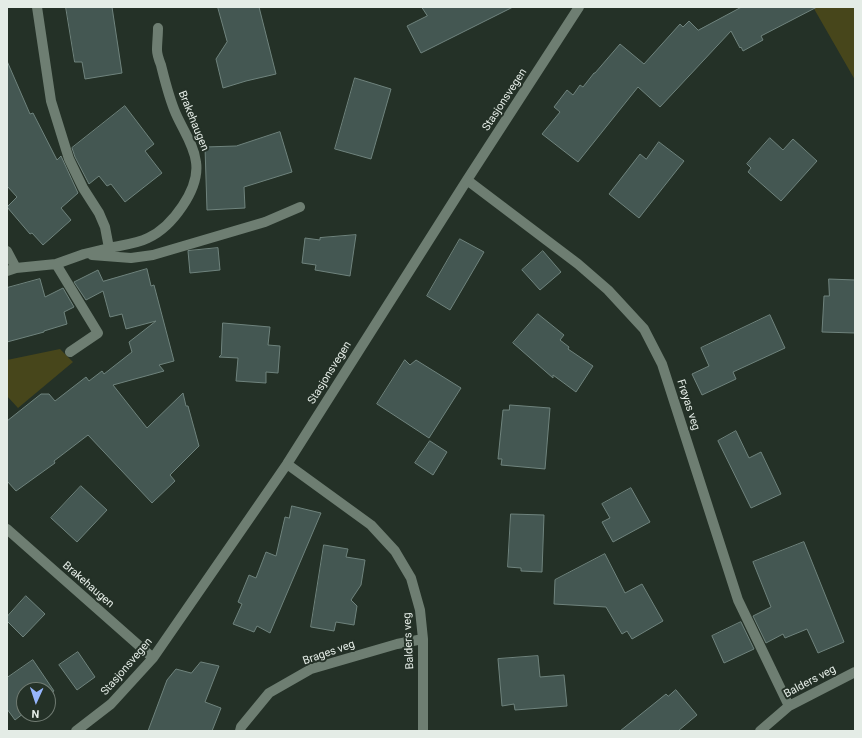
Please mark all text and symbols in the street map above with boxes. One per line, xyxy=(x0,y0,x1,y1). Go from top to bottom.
street label: Stasjonsvegen xyxy=(480,66,530,134)
street label: Brakehaugen xyxy=(175,89,211,153)
street label: Stasjonsvegen xyxy=(305,339,355,407)
street label: Frøyas veg xyxy=(674,378,702,432)
street label: Brakehaugen xyxy=(60,559,116,611)
street label: Balders veg xyxy=(401,612,417,670)
street label: Stasjonsvegen xyxy=(99,636,155,698)
street label: Brages veg xyxy=(301,638,357,668)
street label: Balders veg xyxy=(782,663,838,701)
north arrow xyxy=(16,682,56,722)
text: N xyxy=(31,707,40,720)

